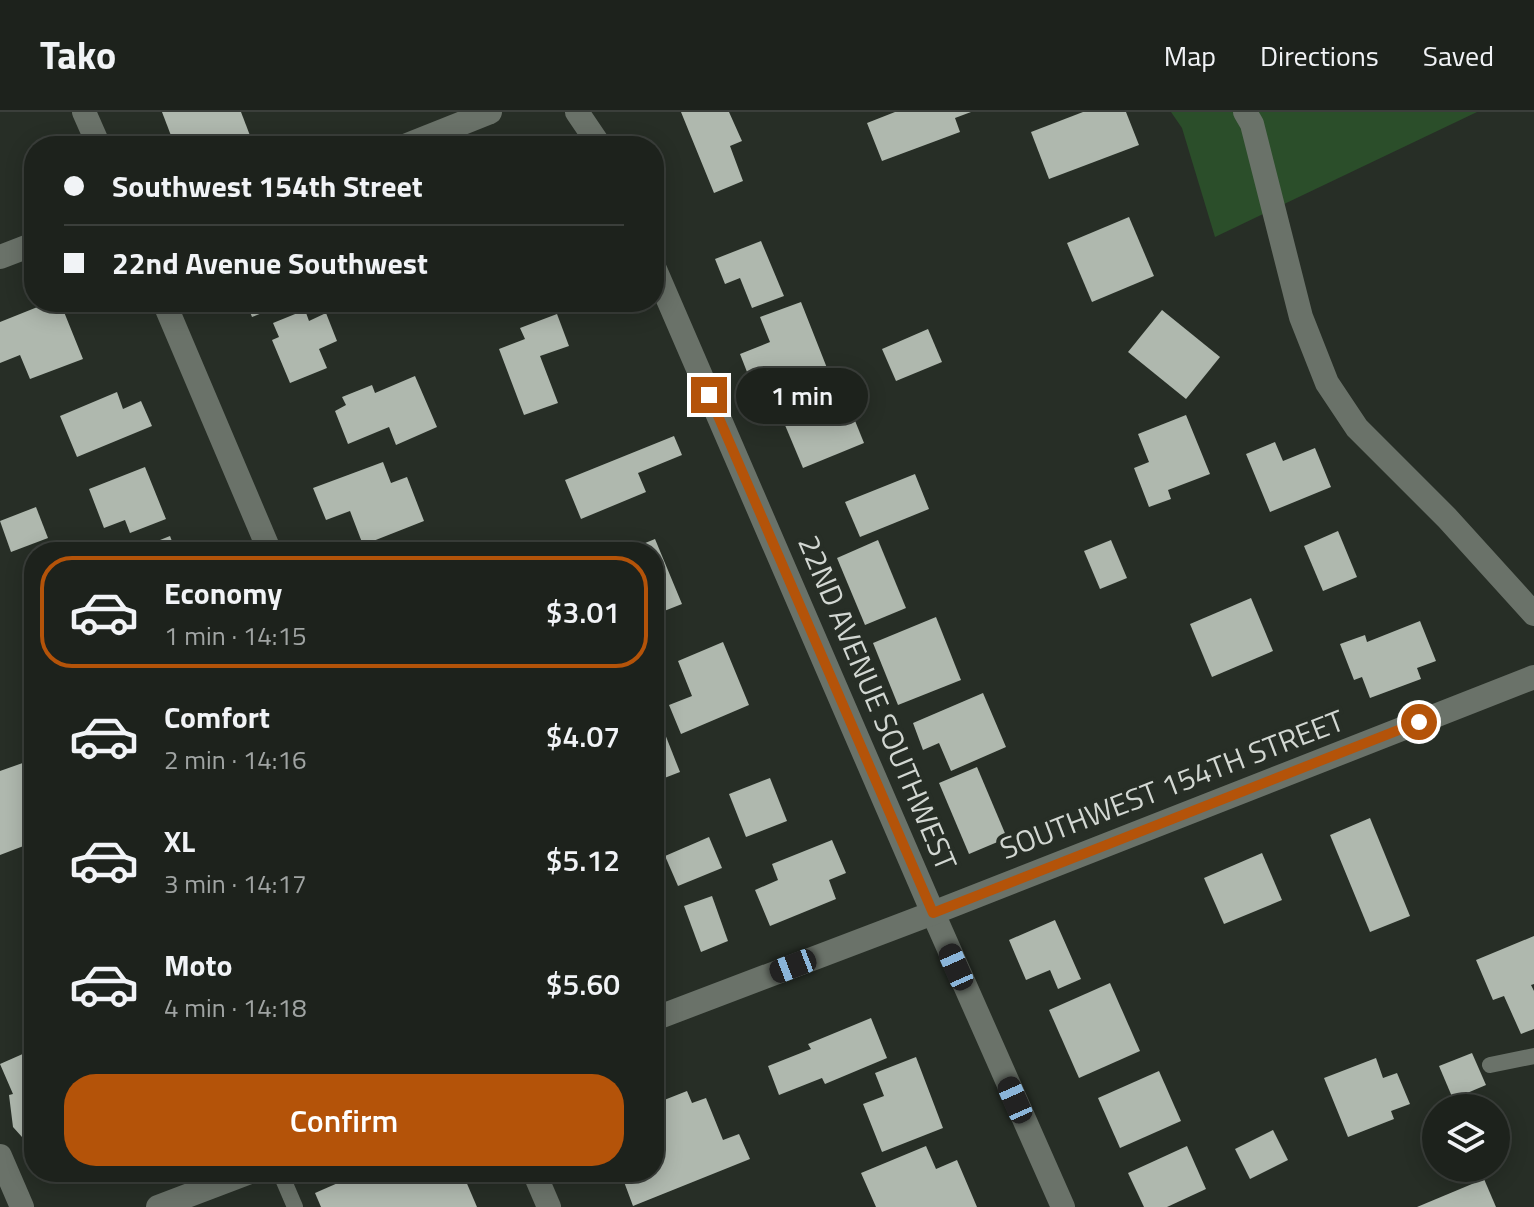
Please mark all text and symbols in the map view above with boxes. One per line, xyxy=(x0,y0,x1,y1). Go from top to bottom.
text: Tako xyxy=(40,26,116,84)
text: Map xyxy=(1164,34,1216,77)
text: Directions xyxy=(1260,34,1379,77)
text: Saved xyxy=(1423,34,1494,77)
text: Southwest 154th Street xyxy=(112,163,423,209)
text: 22nd Avenue Southwest xyxy=(112,240,428,286)
callout: 1 min xyxy=(737,367,869,423)
text: 1 min xyxy=(771,376,833,415)
route end xyxy=(691,377,727,413)
street label: 22ND AVENUE SOUTHWEST xyxy=(786,528,970,878)
text: Economy xyxy=(164,570,282,616)
icon: car xyxy=(68,576,140,648)
text: $3.01 xyxy=(546,589,620,635)
text: 1 min · 14:15 xyxy=(164,616,307,655)
text: Comfort xyxy=(164,694,270,740)
street label: SOUTHWEST 154TH STREET xyxy=(993,697,1351,871)
icon: car xyxy=(68,700,140,772)
route start xyxy=(1401,704,1437,740)
text: $4.07 xyxy=(546,713,620,759)
text: 2 min · 14:16 xyxy=(164,740,307,779)
text: XL xyxy=(164,818,195,864)
icon: car xyxy=(68,824,140,896)
text: $5.12 xyxy=(546,837,620,883)
text: 3 min · 14:17 xyxy=(164,864,307,903)
car xyxy=(935,940,977,994)
text: Moto xyxy=(164,942,232,988)
car xyxy=(766,946,820,986)
icon: car xyxy=(68,948,140,1020)
text: $5.60 xyxy=(546,961,620,1007)
text: 4 min · 14:18 xyxy=(164,988,307,1027)
car xyxy=(994,1073,1036,1127)
button: Confirm xyxy=(64,1074,624,1166)
map controls xyxy=(1422,1094,1510,1182)
button: layers xyxy=(1422,1094,1510,1182)

